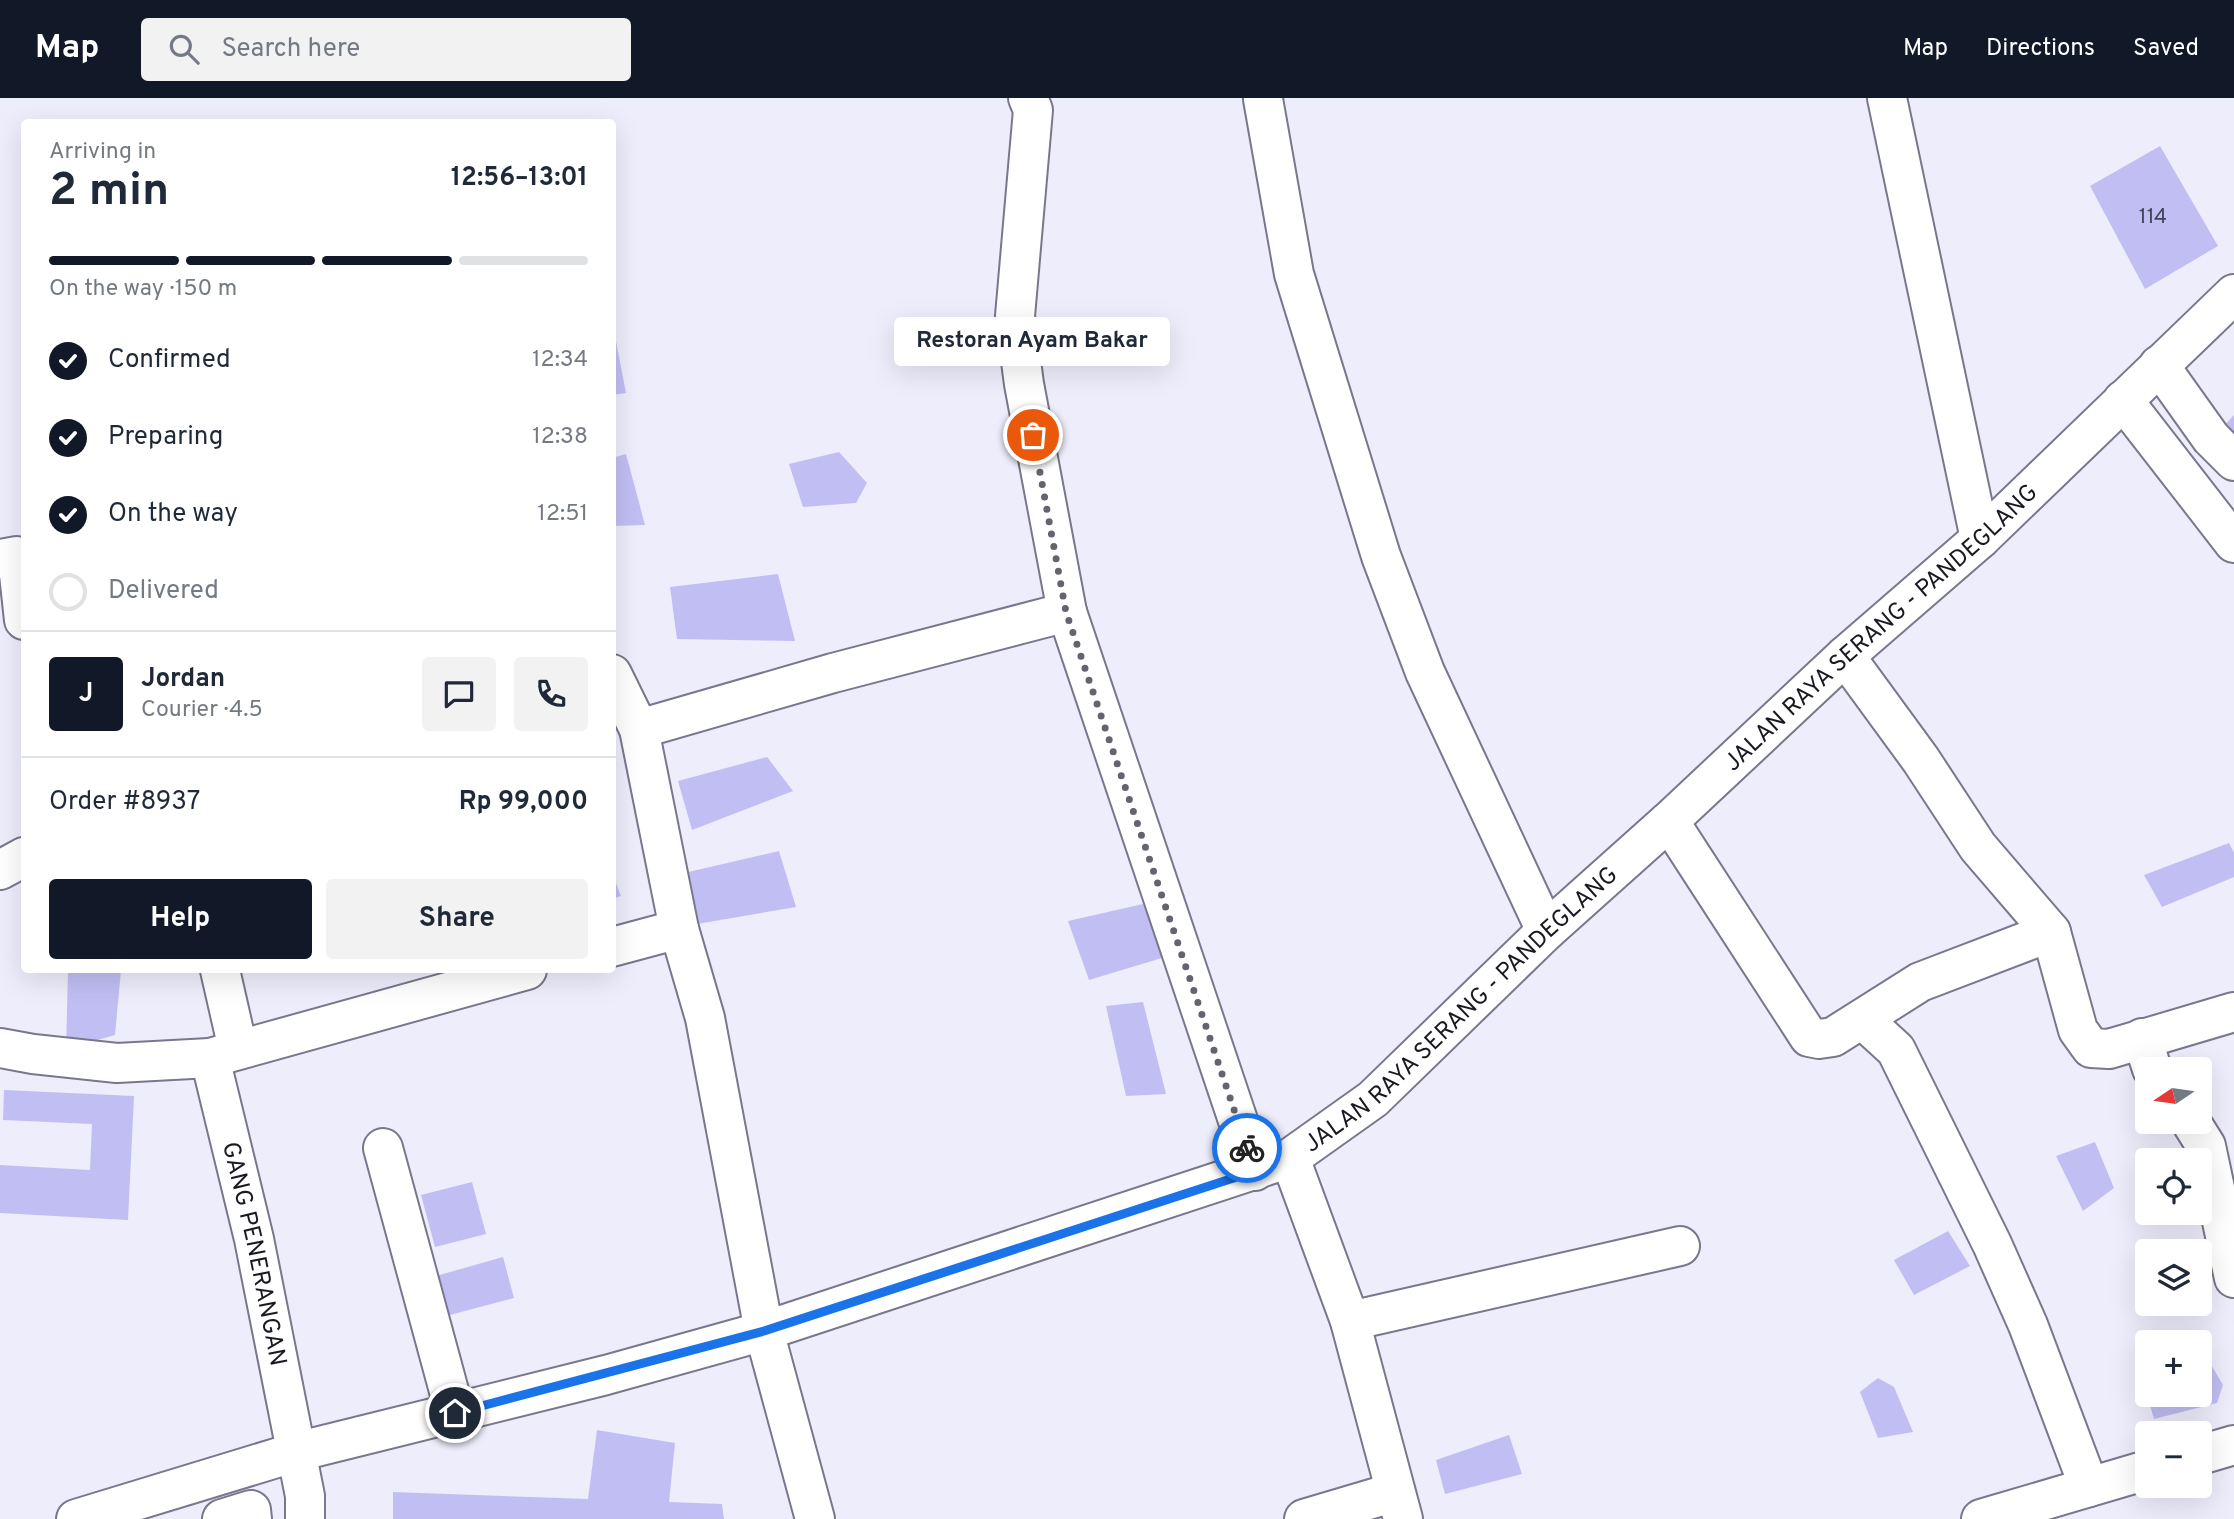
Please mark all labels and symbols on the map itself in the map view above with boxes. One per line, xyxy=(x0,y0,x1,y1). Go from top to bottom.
house number: 114 xyxy=(2139,204,2167,231)
callout: Restoran Ayam Bakar xyxy=(895,316,1171,365)
pin xyxy=(1003,405,1063,465)
street label: JALAN RAYA SERANG - PANDEGLANG xyxy=(1719,479,2045,779)
street label: JALAN RAYA SERANG - PANDEGLANG xyxy=(1299,861,1625,1160)
north arrow xyxy=(2135,1057,2212,1134)
courier xyxy=(1212,1113,1282,1183)
street label: GANG PENERANGAN xyxy=(214,1139,292,1369)
pin xyxy=(425,1383,485,1443)

